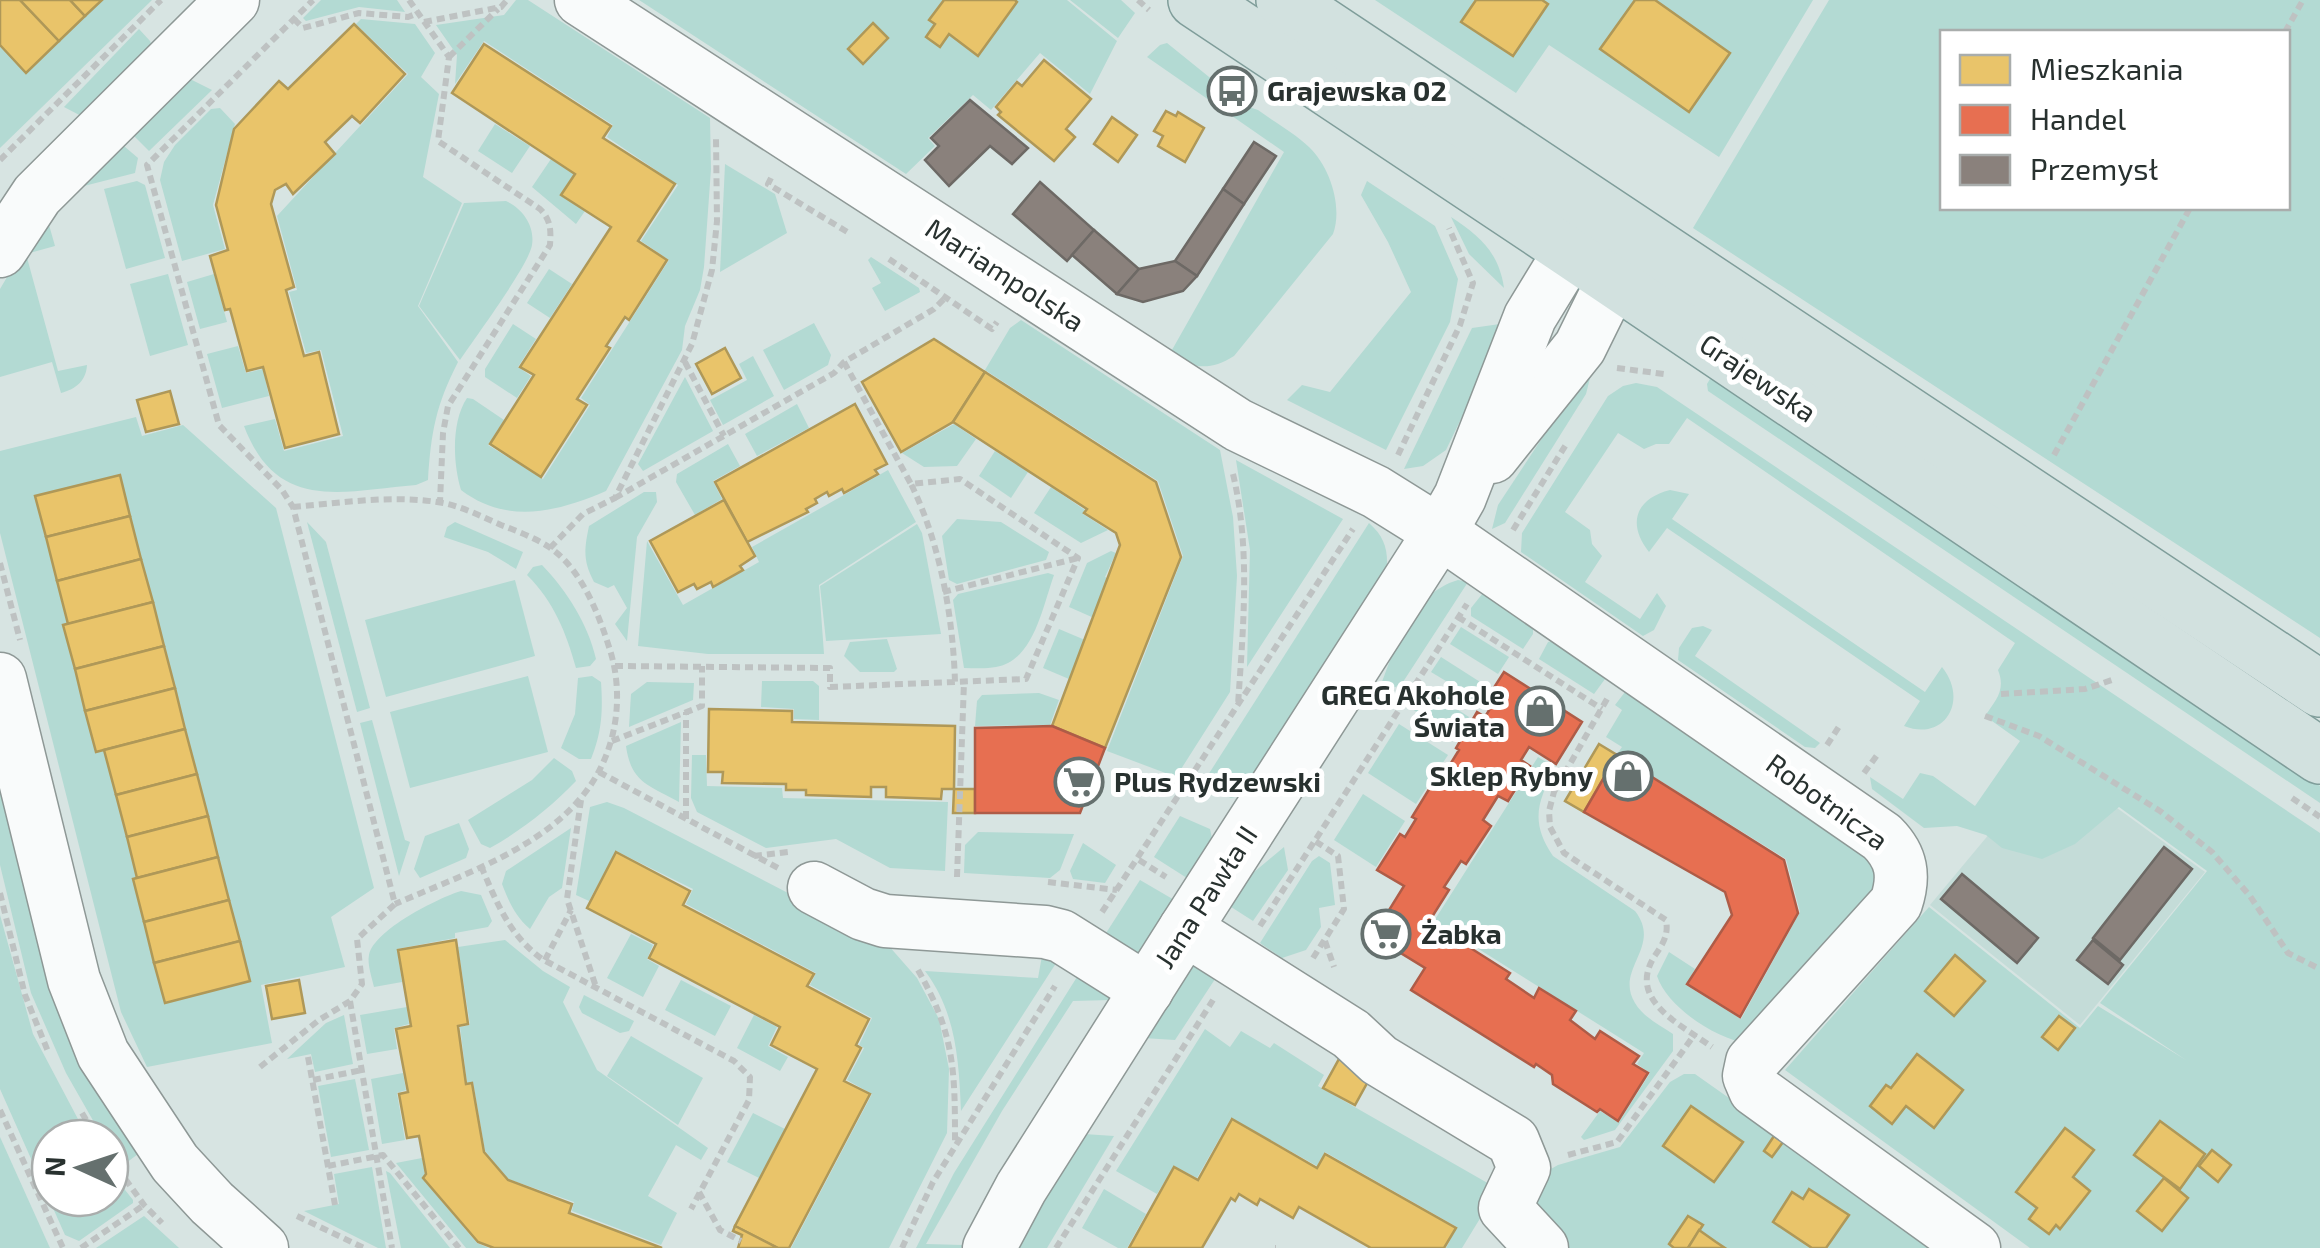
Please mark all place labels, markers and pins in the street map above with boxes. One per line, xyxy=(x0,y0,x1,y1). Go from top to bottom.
bus stop icon: Grajewska 02 xyxy=(1206,65,1258,117)
place label: Grajewska 02 xyxy=(1267,73,1447,107)
place label: GREG Akohole Świata xyxy=(1321,677,1505,743)
shop icon: GREG Akohole Świata xyxy=(1514,685,1566,737)
shop icon: Sklep Rybny xyxy=(1602,750,1654,802)
supermarket icon: Plus Rydzewski xyxy=(1053,756,1105,808)
place label: Sklep Rybny xyxy=(1430,758,1593,792)
place label: Plus Rydzewski xyxy=(1114,764,1321,798)
supermarket icon: Żabka xyxy=(1360,908,1412,960)
place label: Żabka xyxy=(1421,916,1502,950)

